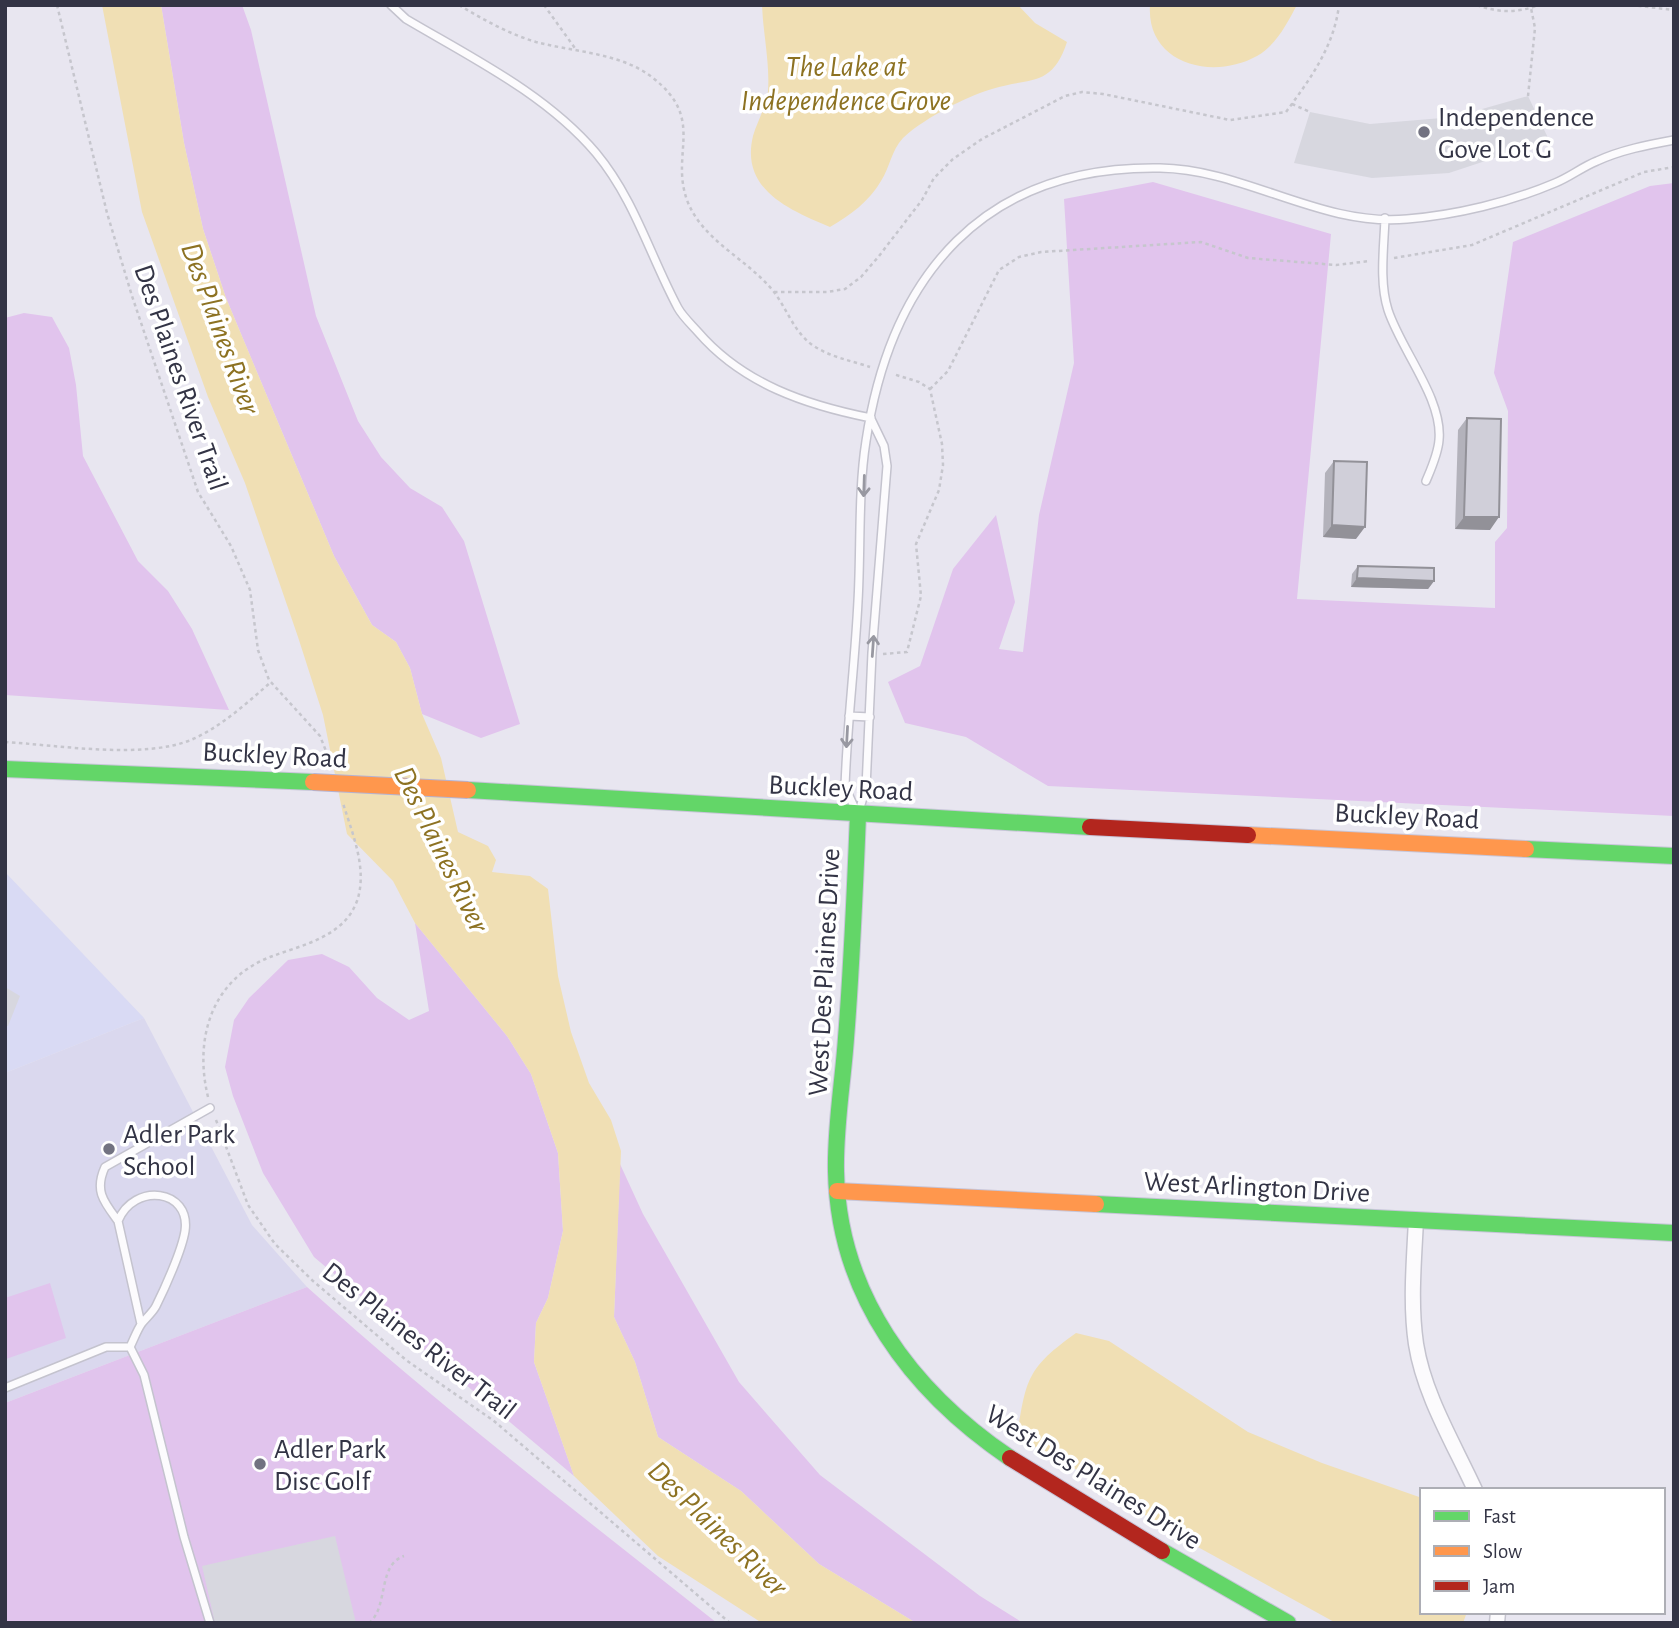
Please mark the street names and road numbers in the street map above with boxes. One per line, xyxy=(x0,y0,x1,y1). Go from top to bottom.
street label: Des Plaines River Trail xyxy=(128,261,232,494)
street label: Buckley Road xyxy=(202,738,348,774)
street label: Buckley Road xyxy=(768,771,914,807)
street label: Buckley Road xyxy=(1334,799,1480,835)
street label: West Des Plaines Drive xyxy=(805,847,845,1097)
street label: West Arlington Drive xyxy=(1143,1168,1371,1208)
street label: Des Plaines River Trail xyxy=(317,1258,521,1426)
street label: West Des Plaines Drive xyxy=(980,1400,1206,1555)

